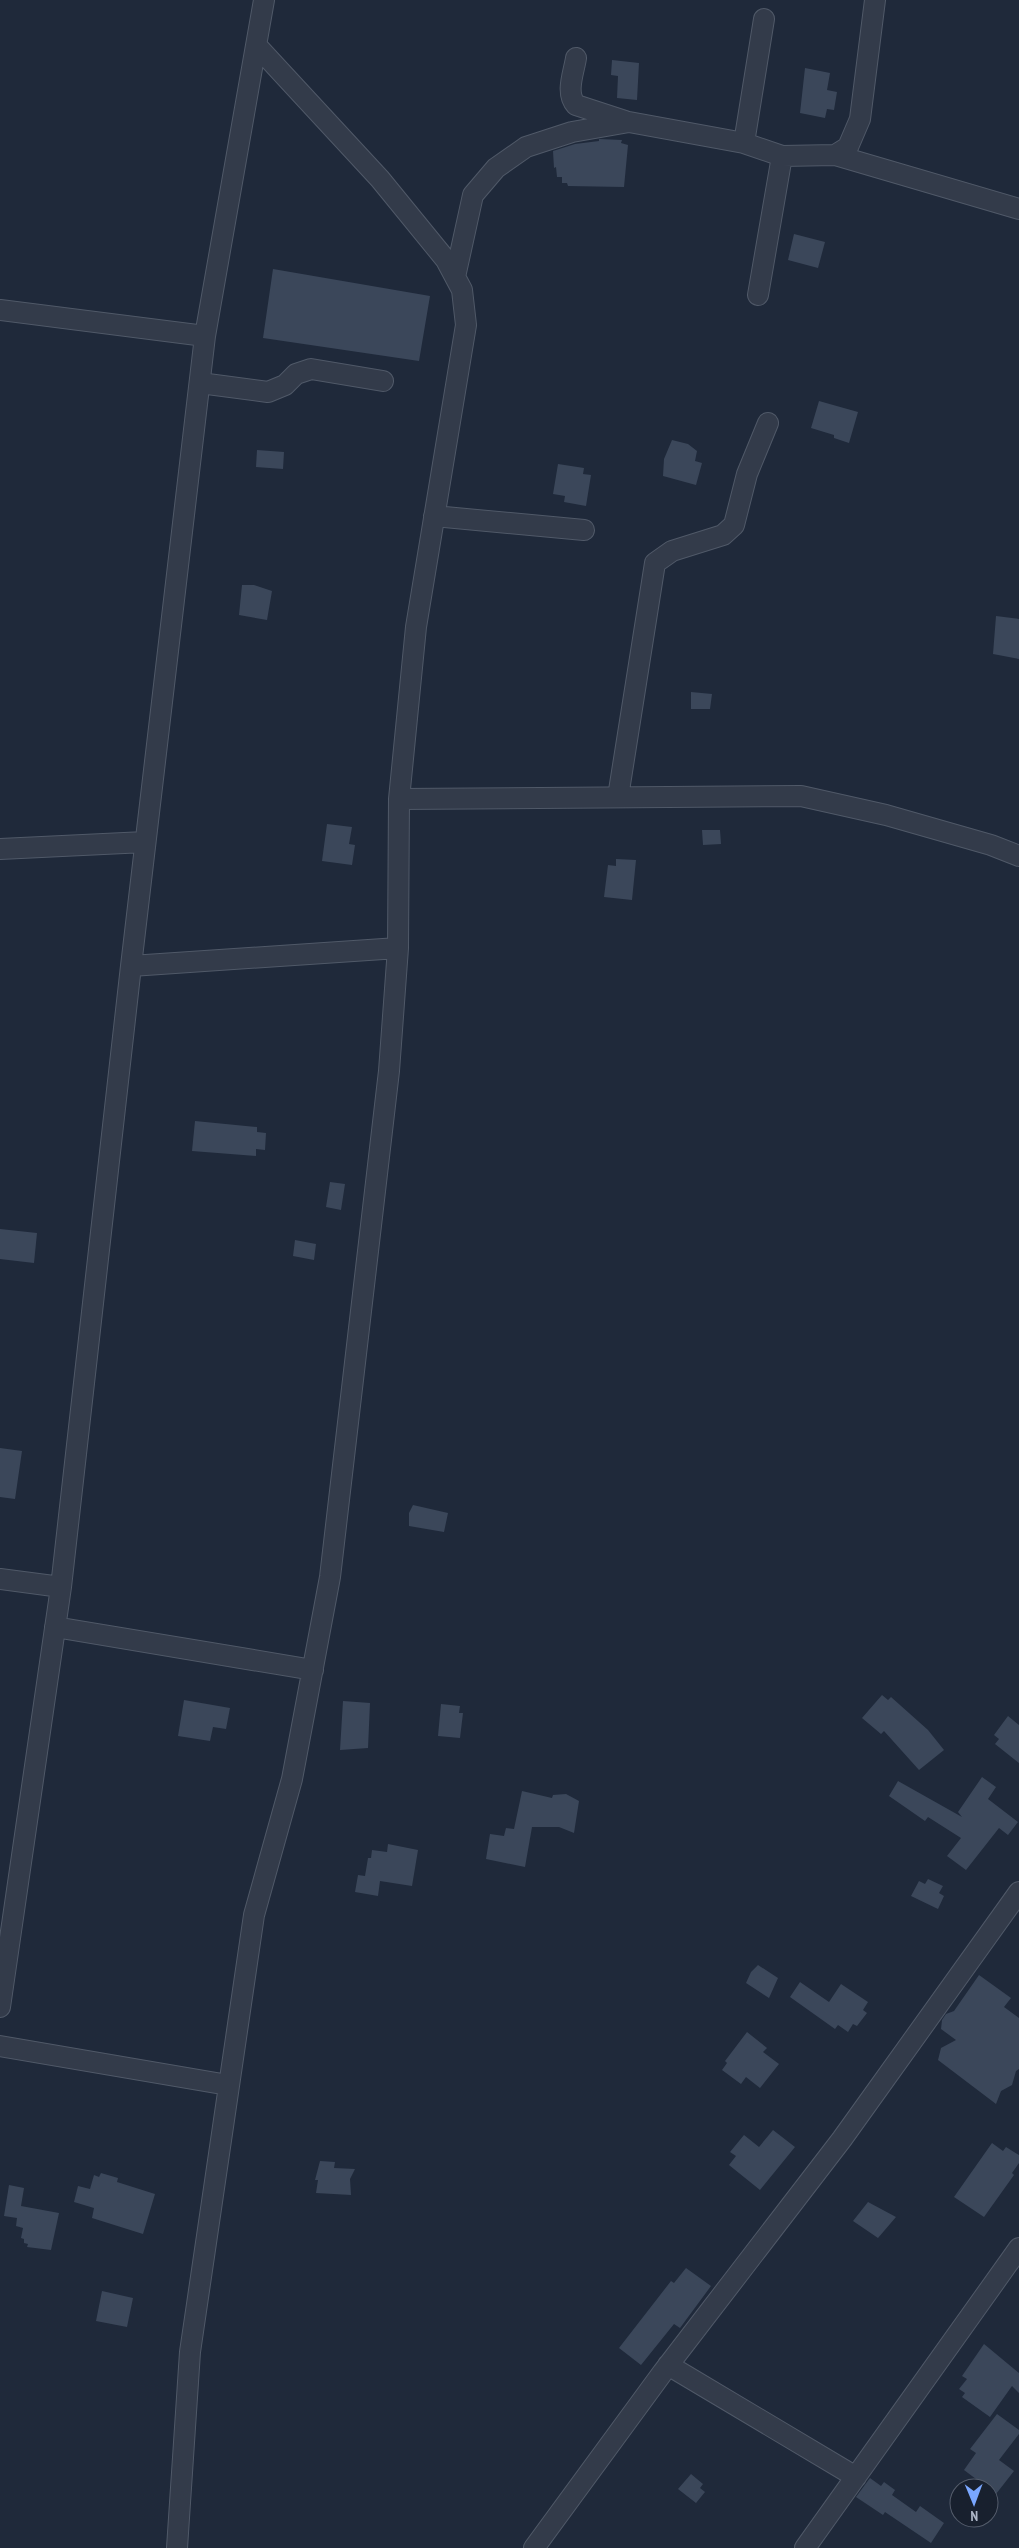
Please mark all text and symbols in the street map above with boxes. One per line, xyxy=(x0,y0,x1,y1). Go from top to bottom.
north arrow xyxy=(949,2478,999,2528)
text: N xyxy=(970,2507,978,2525)

